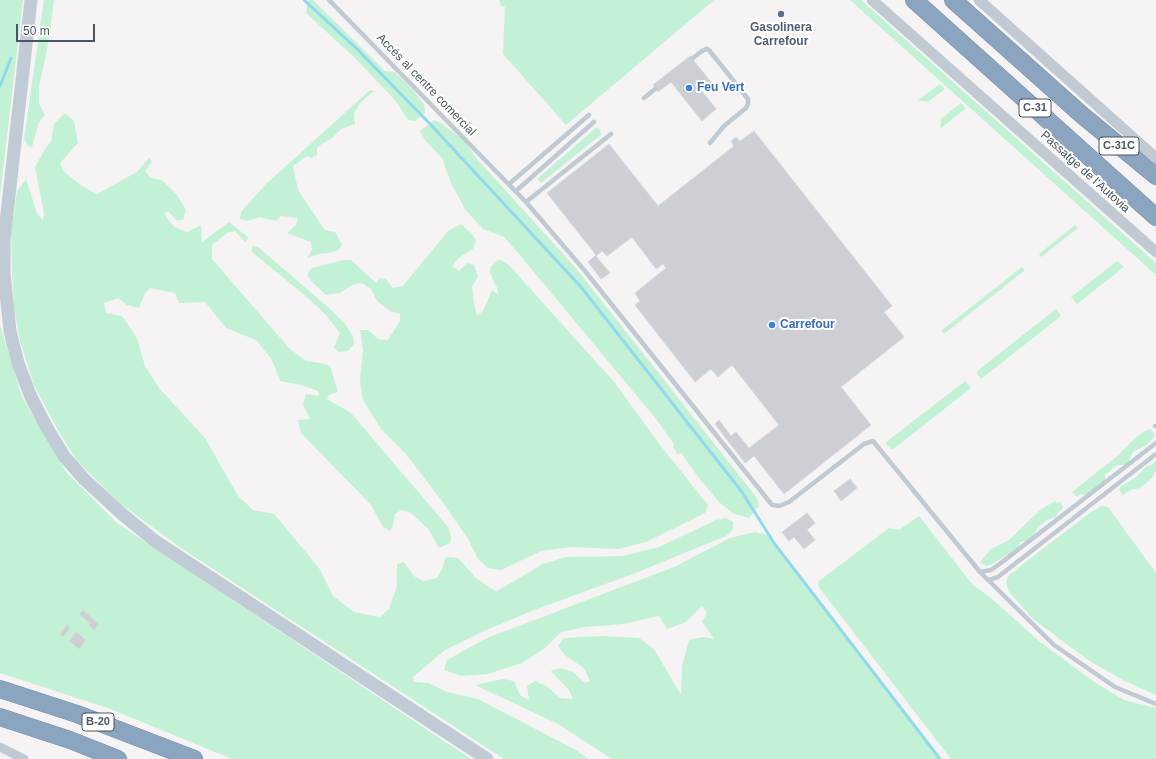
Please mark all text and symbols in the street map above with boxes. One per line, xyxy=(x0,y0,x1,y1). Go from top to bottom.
marker: Gasolinera Carrefour xyxy=(776,9,786,19)
scale bar xyxy=(18,16,97,42)
place label: Gasolinera Carrefour xyxy=(750,21,812,49)
text: 50 m xyxy=(23,24,50,38)
street label: Accés al centre comercial xyxy=(373,31,479,139)
place label: Feu Vert xyxy=(697,81,744,95)
marker: Feu Vert xyxy=(684,83,694,93)
road number: C-31 xyxy=(1019,99,1051,117)
street label: Passatge de l'Autovia xyxy=(1037,128,1133,216)
road number: C-31C xyxy=(1099,137,1139,155)
place label: Carrefour xyxy=(780,318,835,332)
marker: Carrefour xyxy=(767,320,777,330)
road number: B-20 xyxy=(82,713,114,731)

